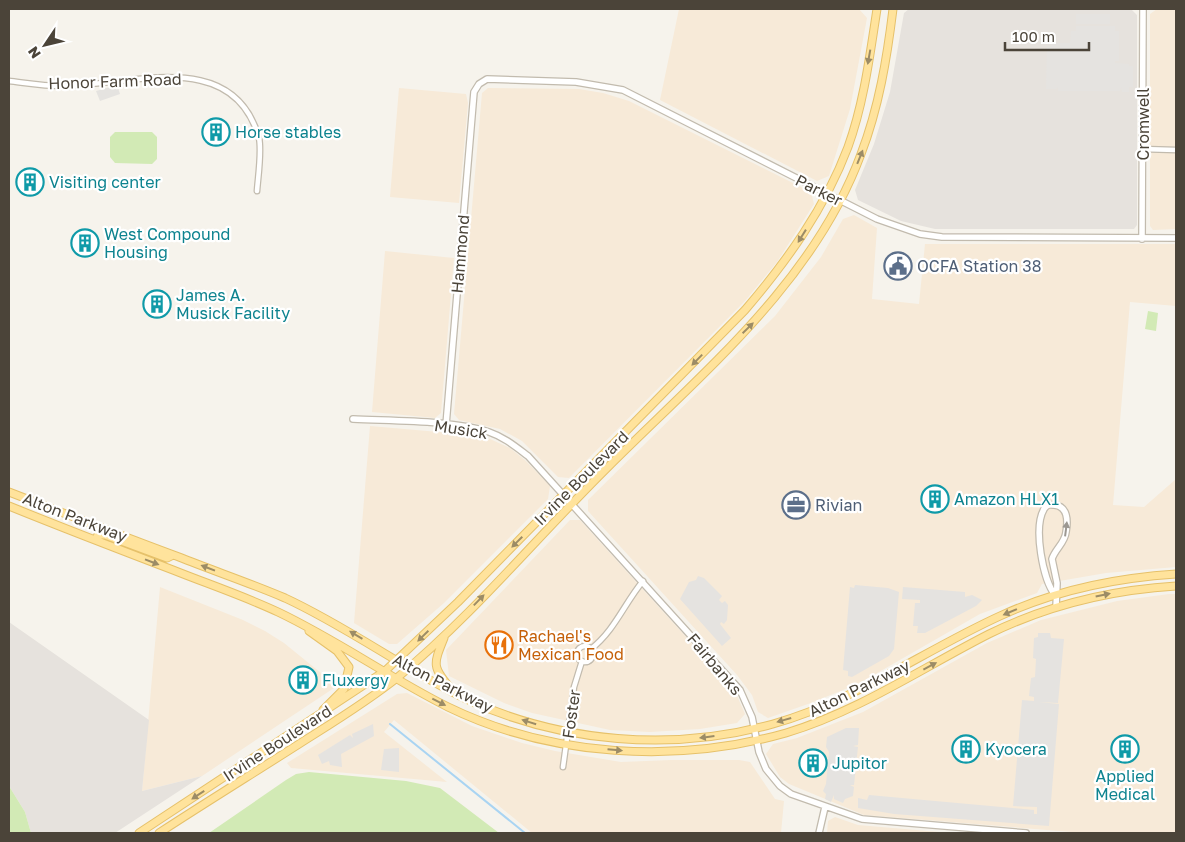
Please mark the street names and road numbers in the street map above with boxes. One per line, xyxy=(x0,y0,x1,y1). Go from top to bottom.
street label: Honor Farm Road xyxy=(48,69,182,93)
street label: Cromwell xyxy=(1133,88,1153,160)
street label: Parker xyxy=(792,170,846,210)
street label: Hammond xyxy=(447,214,473,294)
street label: Musick xyxy=(433,415,489,443)
street label: Irvine Boulevard xyxy=(530,427,632,529)
street label: Alton Parkway xyxy=(20,488,130,546)
street label: Fairbanks xyxy=(683,629,747,699)
street label: Alton Parkway xyxy=(389,649,497,717)
street label: Alton Parkway xyxy=(805,655,913,721)
street label: Foster xyxy=(558,688,584,740)
street label: Irvine Boulevard xyxy=(219,700,335,786)

